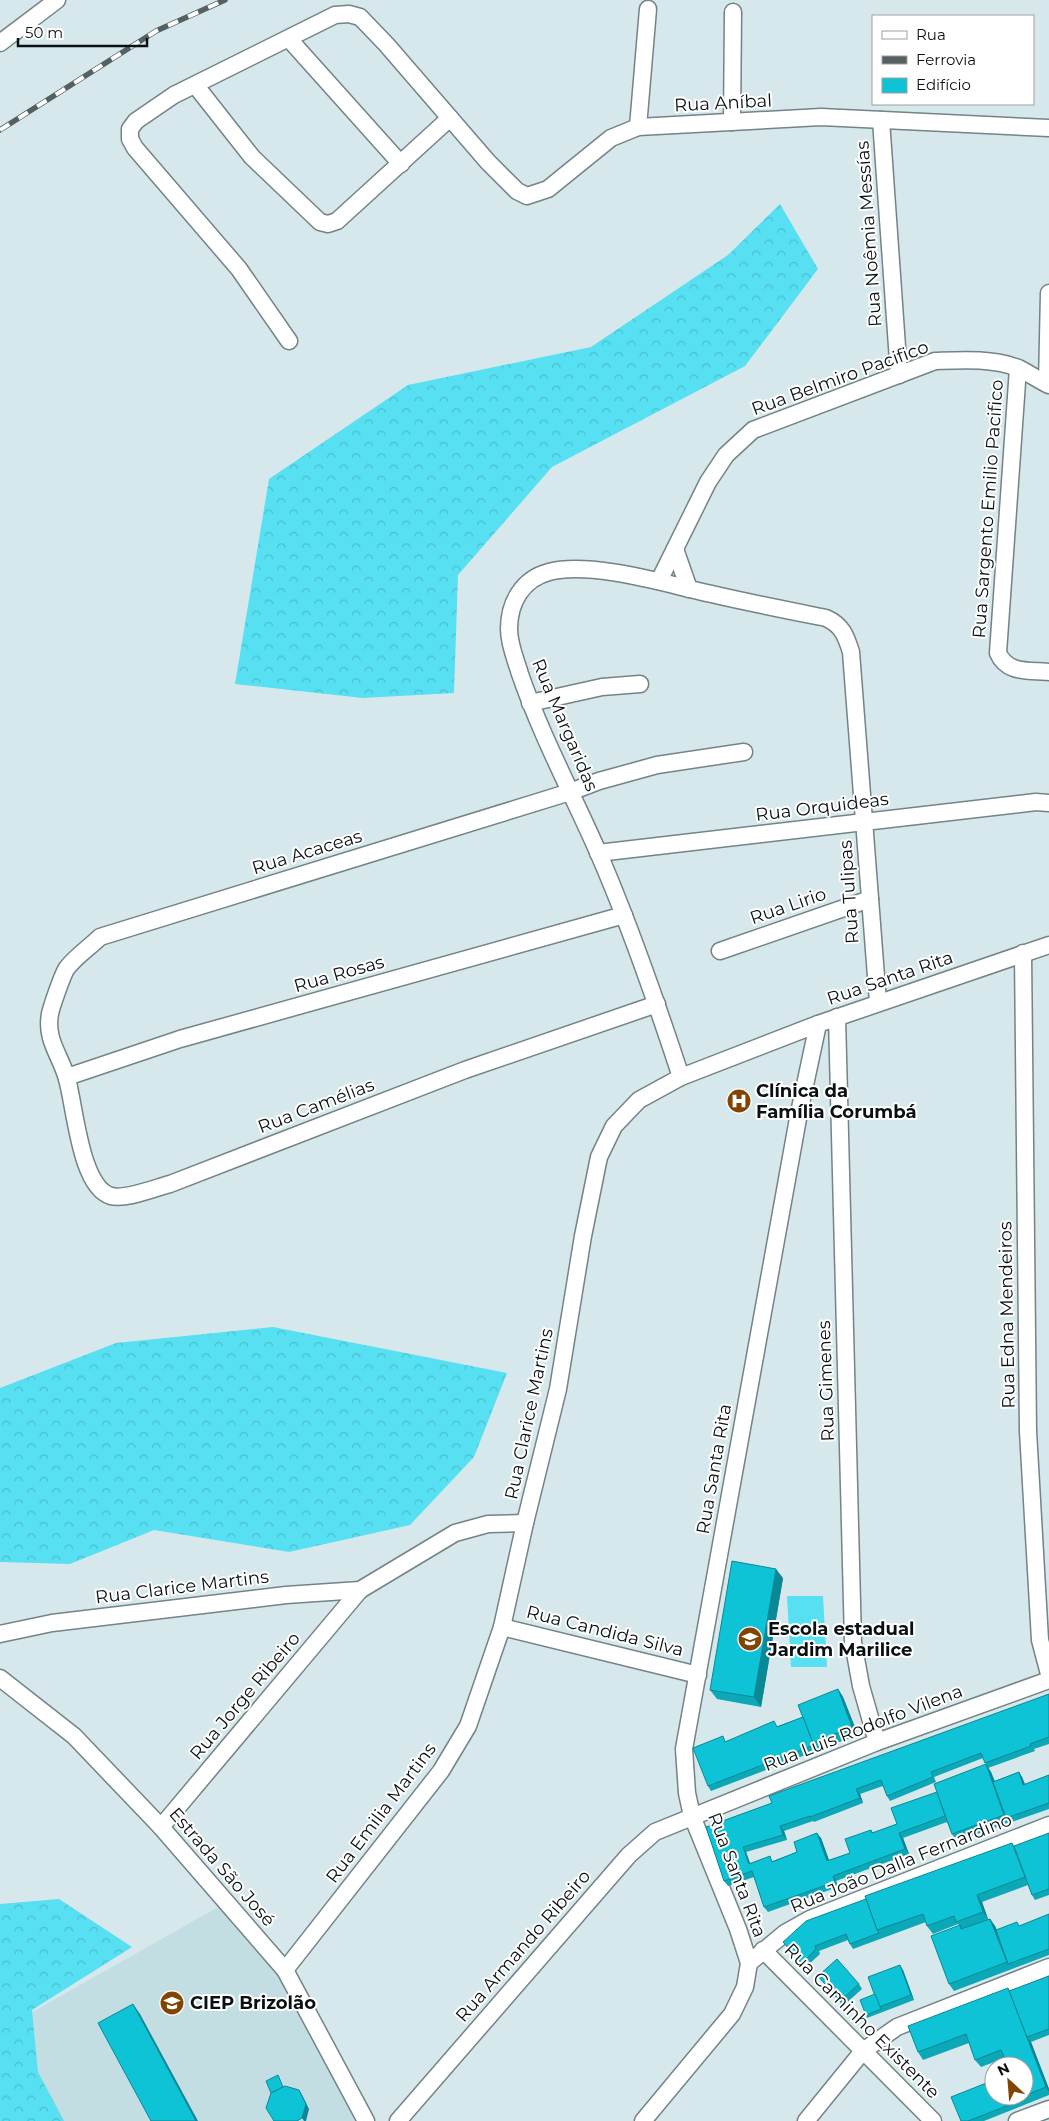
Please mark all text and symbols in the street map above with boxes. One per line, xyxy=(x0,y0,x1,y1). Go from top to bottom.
scale bar xyxy=(18,15,146,47)
legend xyxy=(872,15,1034,105)
text: 50 m xyxy=(25,23,63,42)
text: Rua xyxy=(916,25,946,44)
text: Ferrovia xyxy=(916,50,976,69)
text: Edifício xyxy=(916,75,971,94)
street label: Rua Aníbal xyxy=(674,89,772,117)
street label: Rua Noêmia Messías xyxy=(852,140,886,328)
street label: Rua Belmiro Pacifico xyxy=(748,336,932,420)
street label: Rua Sargento Emilio Pacifico xyxy=(968,379,1008,639)
street label: Rua Margaridas xyxy=(527,655,603,795)
street label: Rua Orquideas xyxy=(754,788,890,826)
street label: Rua Acaceas xyxy=(249,825,365,879)
street label: Rua Tulipas xyxy=(834,839,864,945)
street label: Rua Lirio xyxy=(747,883,829,929)
street label: Rua Santa Rita xyxy=(824,946,956,1010)
street label: Rua Rosas xyxy=(291,951,387,997)
street label: Rua Camélias xyxy=(255,1074,377,1138)
place label: Clínica da Família Corumbá xyxy=(756,1080,917,1123)
hospital icon: Clínica da Família Corumbá xyxy=(726,1088,752,1114)
street label: Rua Edna Mendeiros xyxy=(994,1221,1020,1409)
street label: Rua Gimenes xyxy=(813,1320,839,1442)
street label: Rua Clarice Martins xyxy=(500,1326,558,1502)
street label: Rua Santa Rita xyxy=(692,1402,736,1536)
street label: Rua Clarice Martins xyxy=(94,1565,270,1609)
street label: Rua Candida Silva xyxy=(524,1601,686,1661)
place label: Escola estadual Jardim Marilice xyxy=(767,1618,914,1661)
school or university icon: Escola estadual Jardim Marilice xyxy=(737,1626,763,1652)
street label: Rua Jorge Ribeiro xyxy=(185,1628,305,1764)
street label: Rua Luis Rodolfo Vilena xyxy=(760,1680,966,1776)
street label: Rua Emilia Martins xyxy=(321,1738,441,1887)
street label: Estrada São José xyxy=(164,1803,280,1931)
street label: Rua João Dalla Fernardino xyxy=(787,1808,1015,1918)
street label: Rua Santa Rita xyxy=(703,1810,771,1940)
street label: Rua Armando Ribeiro xyxy=(451,1865,595,2027)
street label: Rua Caminho Existente xyxy=(780,1939,944,2103)
school or university icon: CIEP Brizolão xyxy=(159,1990,185,2016)
place label: CIEP Brizolão xyxy=(190,1992,316,2014)
north arrow xyxy=(984,2056,1034,2106)
text: N xyxy=(994,2059,1012,2080)

